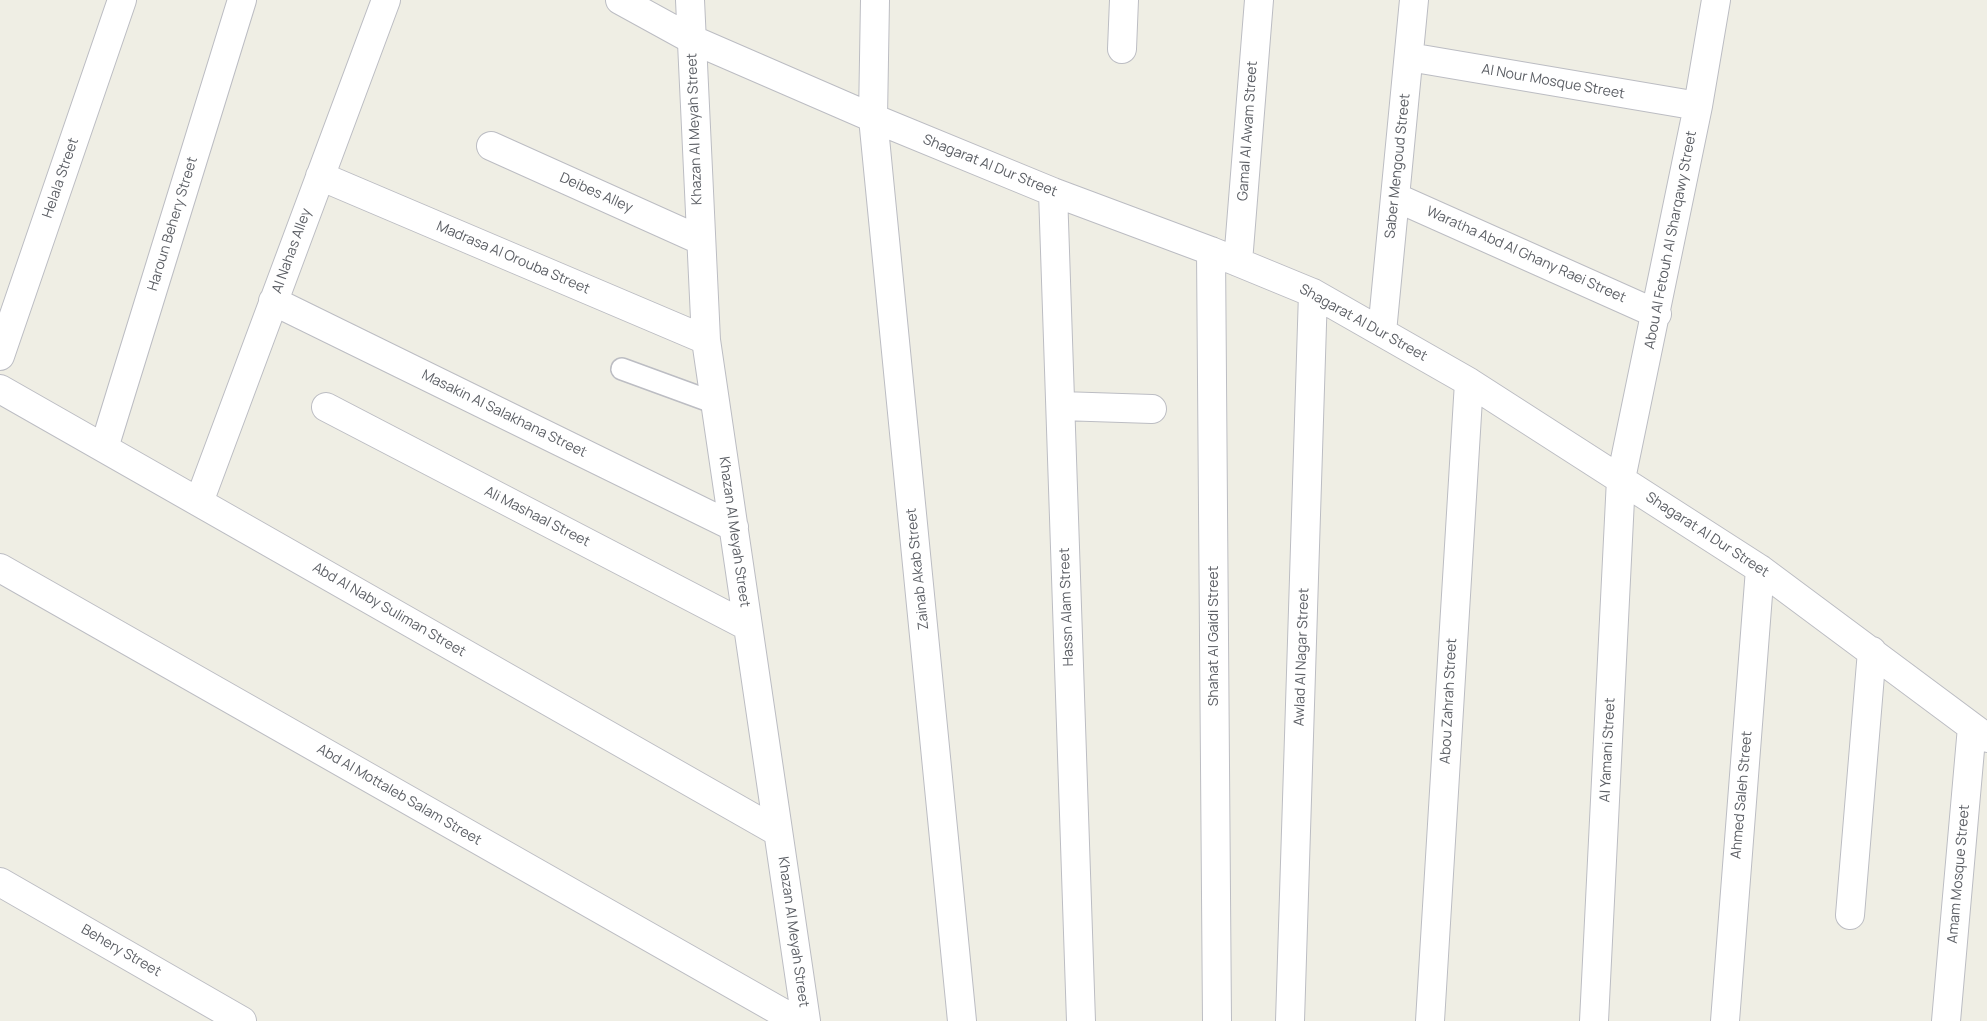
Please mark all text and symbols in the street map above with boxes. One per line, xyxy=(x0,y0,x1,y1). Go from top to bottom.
street label: Khazan Al Meyah Street xyxy=(684,53,706,205)
street label: Gamal Al Awam Street xyxy=(1235,60,1261,202)
street label: Al Nour Mosque Street xyxy=(1480,61,1626,103)
street label: Saber Mengoud Street xyxy=(1382,93,1414,239)
street label: Abou Al Fetouh Al Sharqawy Street xyxy=(1642,129,1700,351)
street label: Shagarat Al Dur Street xyxy=(920,131,1060,201)
street label: Helala Street xyxy=(39,136,83,220)
street label: Haroun Behery Street xyxy=(145,155,201,293)
street label: Deibes Alley xyxy=(557,169,635,217)
street label: Waratha Abd Al Ghany Raei Street xyxy=(1424,203,1628,307)
street label: Al Nahas Alley xyxy=(269,206,315,296)
street label: Madrasa Al Orouba Street xyxy=(434,218,592,298)
street label: Shagarat Al Dur Street xyxy=(1296,281,1430,365)
street label: Masakin Al Salakhana Street xyxy=(419,367,589,461)
street label: Khazan Al Meyah Street xyxy=(715,455,753,609)
street label: Ali Mashaal Street xyxy=(481,483,593,551)
street label: Shagarat Al Dur Street xyxy=(1642,489,1772,581)
street label: Zainab Akab Street xyxy=(903,507,933,631)
street label: Hassn Alam Street xyxy=(1057,547,1077,667)
street label: Abd Al Naby Suliman Street xyxy=(309,559,469,661)
street label: Shahat Al Gaidi Street xyxy=(1206,566,1222,706)
street label: Awlad Al Nagar Street xyxy=(1291,587,1313,727)
street label: Abou Zahrah Street xyxy=(1437,638,1461,764)
street label: Al Yamani Street xyxy=(1597,697,1619,803)
street label: Ahmed Saleh Street xyxy=(1728,730,1756,860)
street label: Abd Al Mottaleb Salam Street xyxy=(314,741,484,849)
street label: Amam Mosque Street xyxy=(1945,804,1973,944)
street label: Khazan Al Meyah Street xyxy=(774,855,812,1009)
street label: Behery Street xyxy=(78,921,164,981)

